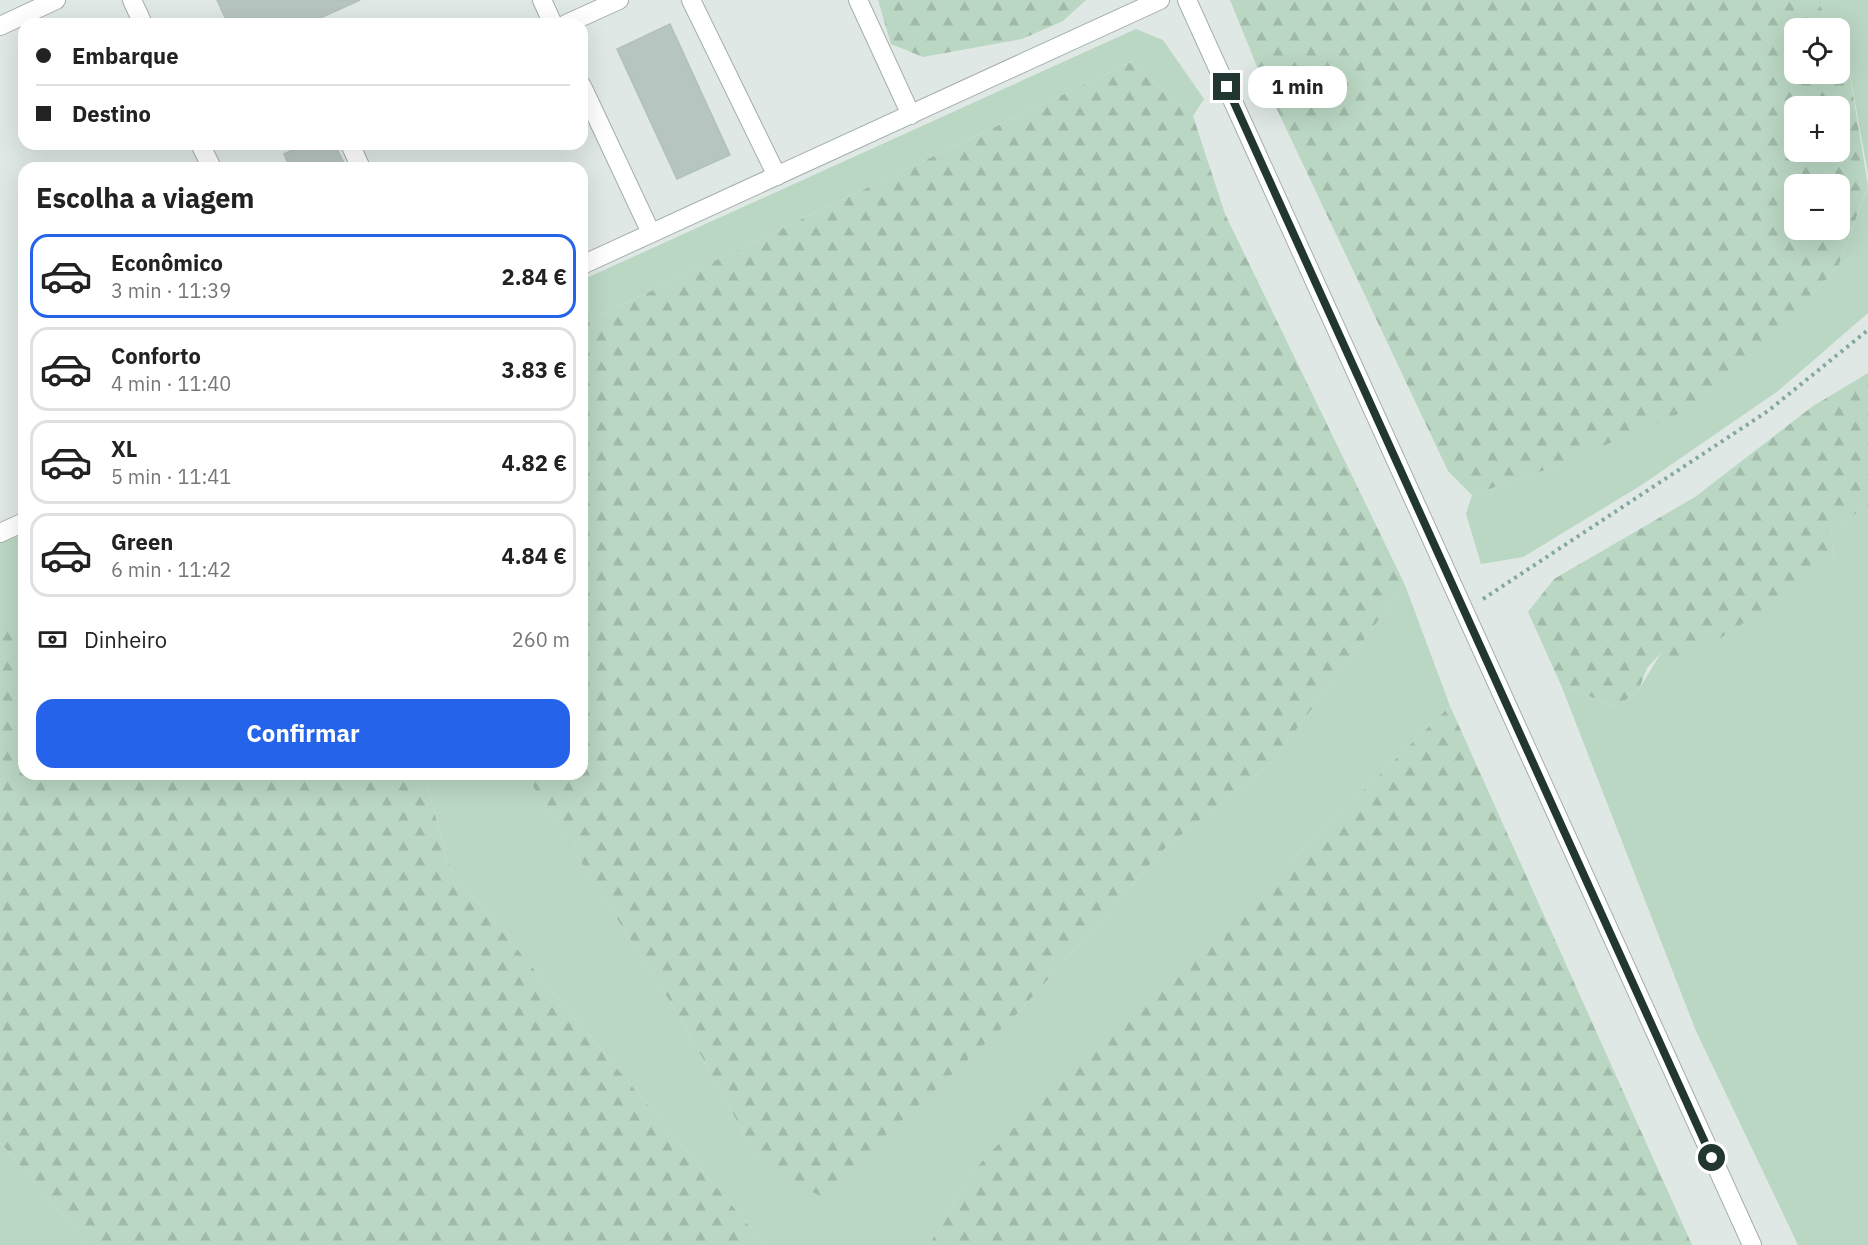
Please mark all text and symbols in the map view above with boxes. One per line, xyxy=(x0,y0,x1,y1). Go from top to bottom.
map controls xyxy=(1784,18,1850,240)
button: locate xyxy=(1784,18,1850,84)
text: Embarque xyxy=(72,41,179,70)
callout: 1 min xyxy=(1248,66,1347,108)
route end xyxy=(1213,73,1240,100)
text: 1 min xyxy=(1271,73,1324,100)
button: + xyxy=(1784,96,1850,162)
text: Destino xyxy=(72,99,151,128)
button: − xyxy=(1784,174,1850,240)
text: Escolha a viagem xyxy=(36,180,254,215)
text: Econômico xyxy=(111,248,223,277)
icon: car xyxy=(39,249,93,303)
text: 2.84 € xyxy=(502,262,567,291)
text: 3 min · 11:39 xyxy=(111,277,231,304)
text: Conforto xyxy=(111,341,201,370)
icon: car xyxy=(39,342,93,396)
text: 3.83 € xyxy=(502,355,567,384)
text: 4 min · 11:40 xyxy=(111,370,231,397)
text: XL xyxy=(111,434,137,463)
icon: car xyxy=(39,435,93,489)
text: 4.82 € xyxy=(502,448,567,477)
text: 5 min · 11:41 xyxy=(111,463,231,490)
text: Green xyxy=(111,527,173,556)
icon: car xyxy=(39,528,93,582)
text: 4.84 € xyxy=(502,541,567,570)
text: 6 min · 11:42 xyxy=(111,556,231,583)
icon: cash xyxy=(36,623,69,656)
text: Dinheiro xyxy=(84,625,167,654)
text: 260 m xyxy=(512,626,570,653)
button: Confirmar xyxy=(36,699,570,768)
route start xyxy=(1698,1144,1725,1171)

